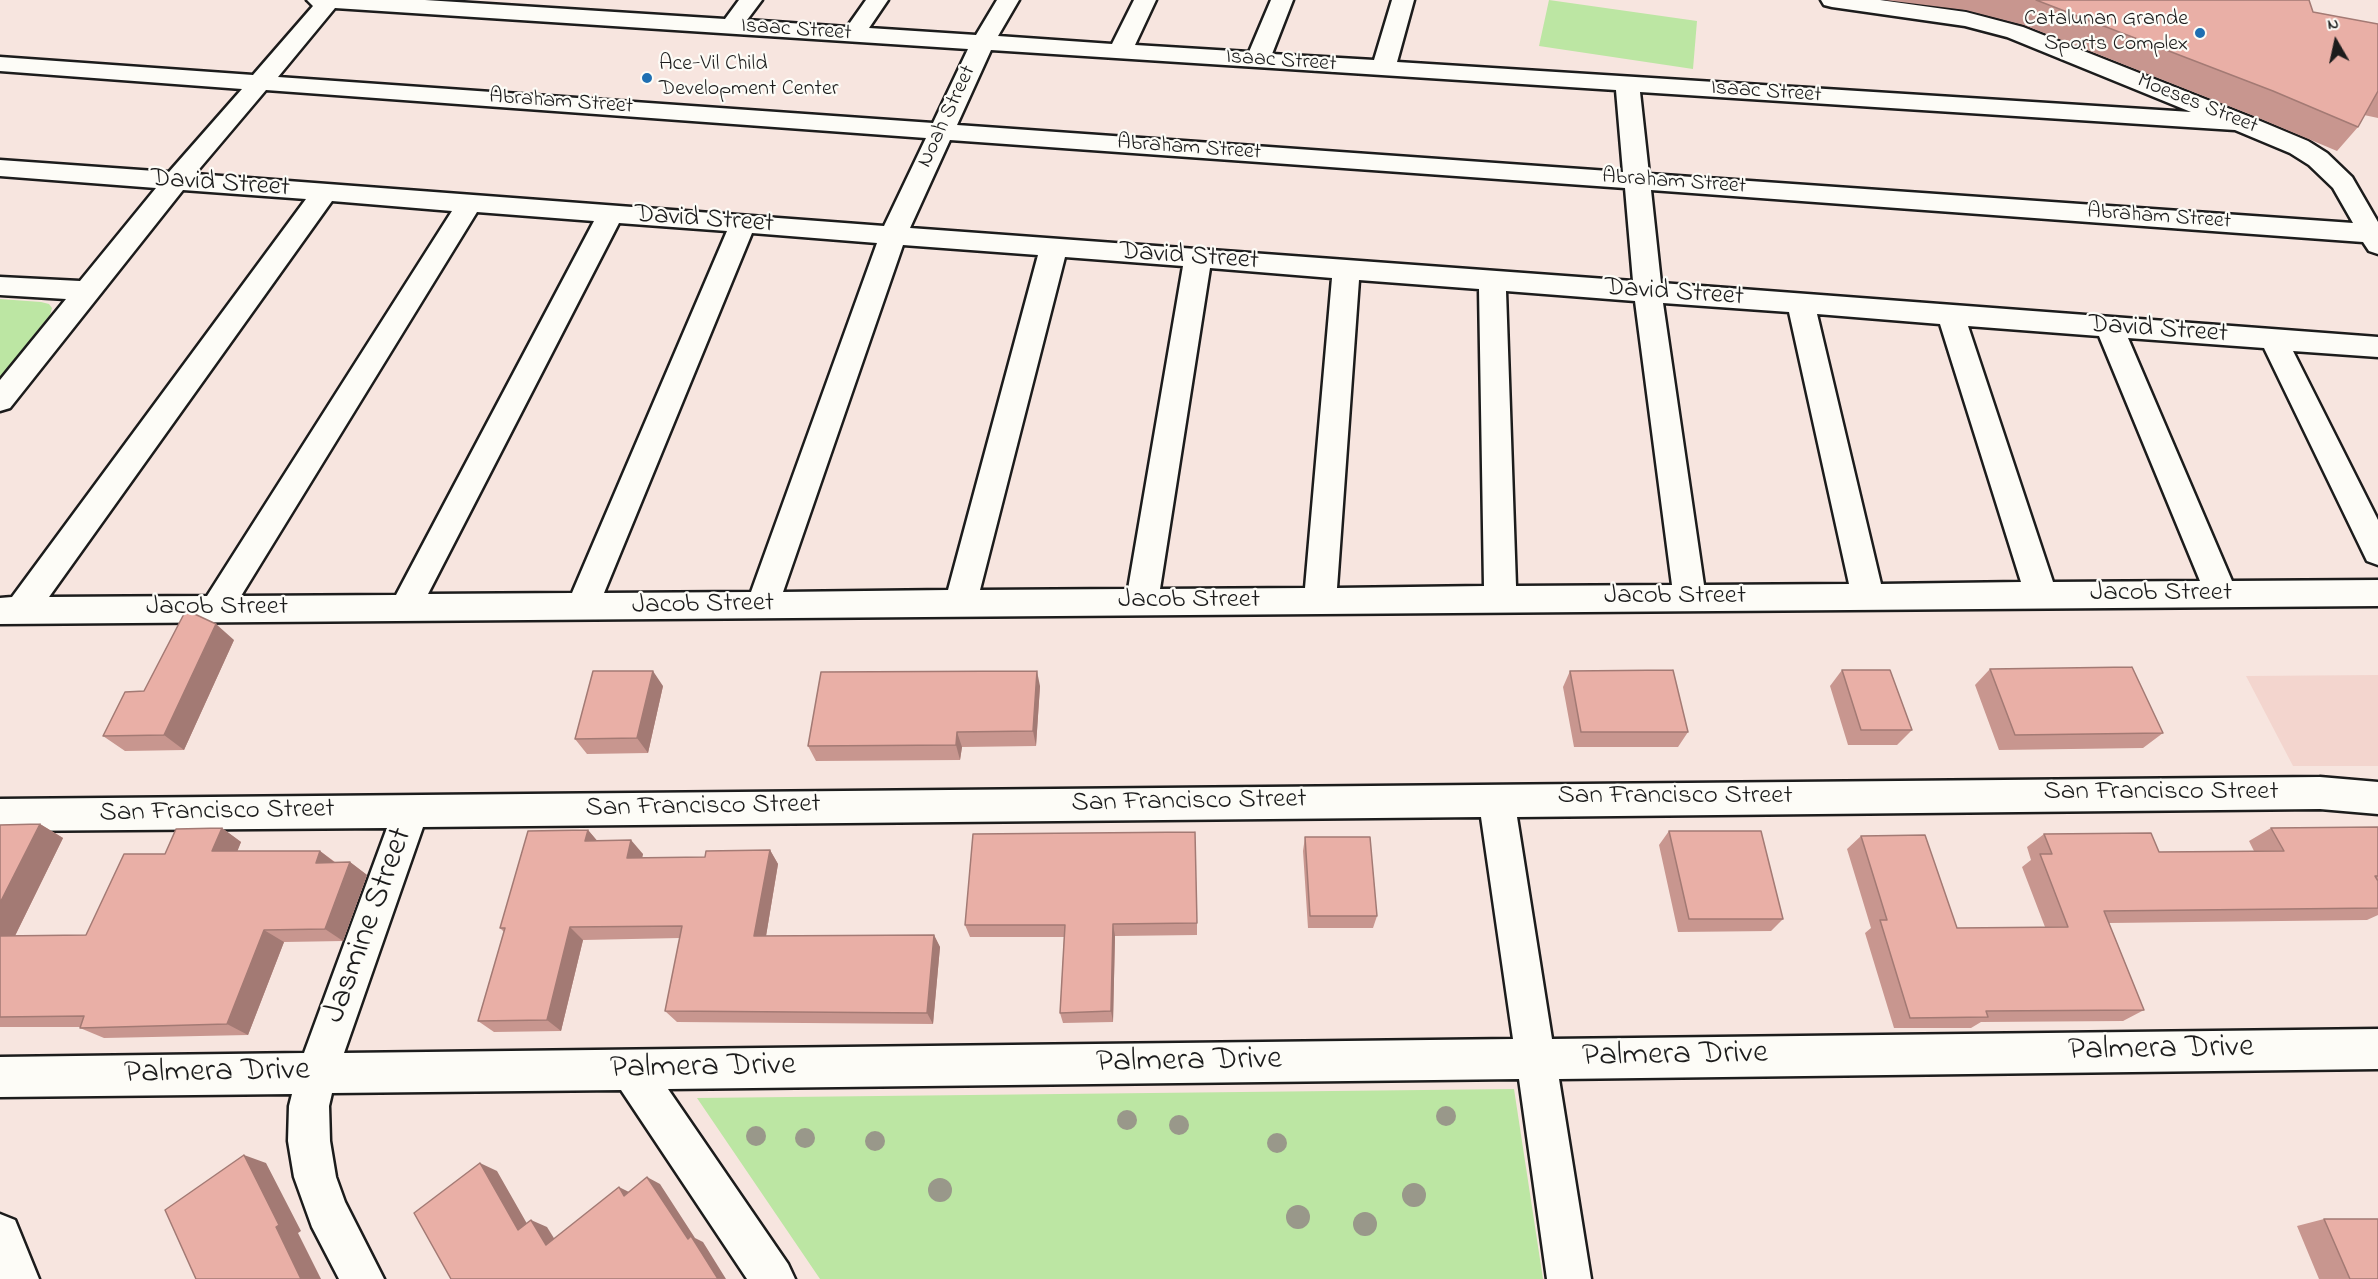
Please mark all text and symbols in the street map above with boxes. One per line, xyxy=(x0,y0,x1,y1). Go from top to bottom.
place label: Catalunan Grande Sports Complex xyxy=(2024,7,2188,58)
north arrow xyxy=(2306,12,2366,72)
text: N xyxy=(2326,12,2340,37)
street label: Isaac Street xyxy=(740,14,852,48)
marker: Catalunan Grande Sports Complex xyxy=(2193,26,2207,40)
street label: Isaac Street xyxy=(1225,45,1337,79)
place label: Ace-Vil Child Development Center xyxy=(659,52,839,104)
street label: Noah Street xyxy=(913,62,983,172)
street label: Moeses Street xyxy=(2133,69,2261,141)
marker: Ace-Vil Child Development Center xyxy=(640,71,654,85)
street label: Isaac Street xyxy=(1710,76,1822,110)
street label: Abraham Street xyxy=(488,85,634,121)
street label: Abraham Street xyxy=(1116,131,1262,167)
street label: David Street xyxy=(149,164,291,206)
street label: Abraham Street xyxy=(1601,165,1747,201)
street label: David Street xyxy=(633,200,775,242)
street label: Abraham Street xyxy=(2086,200,2232,236)
street label: David Street xyxy=(1118,237,1260,279)
street label: David Street xyxy=(1603,273,1745,315)
street label: David Street xyxy=(2087,310,2229,352)
street label: Jacob Street xyxy=(2090,579,2232,611)
street label: Jacob Street xyxy=(1604,582,1746,614)
street label: Jacob Street xyxy=(1118,586,1260,618)
street label: Jacob Street xyxy=(632,589,774,623)
street label: Jacob Street xyxy=(146,593,288,625)
street label: San Francisco Street xyxy=(2044,778,2278,810)
street label: San Francisco Street xyxy=(1558,782,1792,814)
street label: San Francisco Street xyxy=(1071,785,1307,821)
street label: San Francisco Street xyxy=(585,790,821,826)
street label: San Francisco Street xyxy=(99,795,335,831)
street label: Jasmine Street xyxy=(316,823,424,1029)
street label: Palmera Drive xyxy=(2068,1030,2254,1072)
street label: Palmera Drive xyxy=(1582,1036,1768,1078)
street label: Palmera Drive xyxy=(1096,1042,1282,1084)
street label: Palmera Drive xyxy=(610,1048,796,1090)
street label: Palmera Drive xyxy=(124,1053,310,1095)

